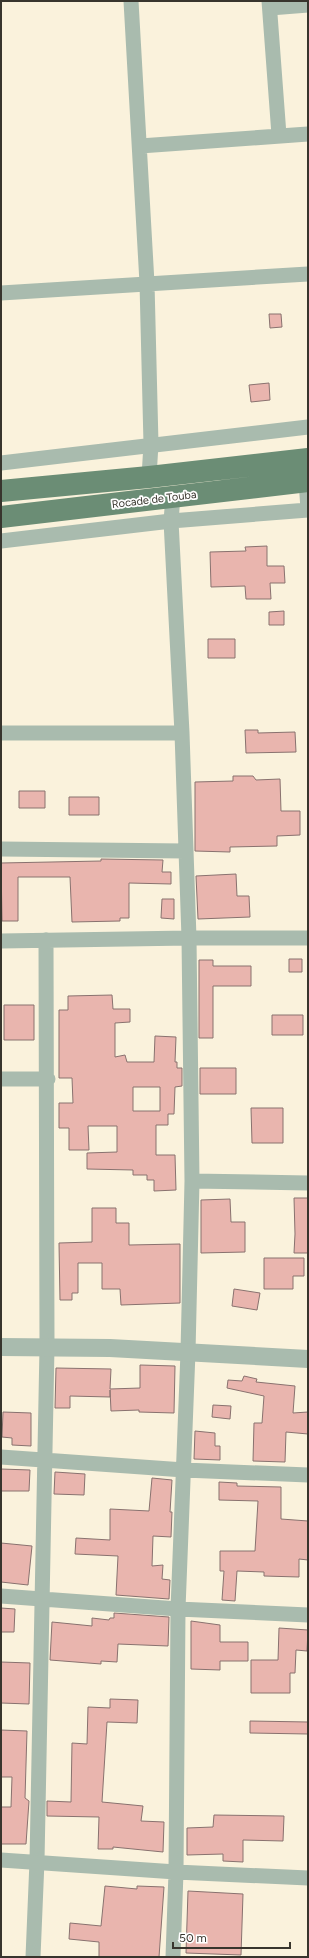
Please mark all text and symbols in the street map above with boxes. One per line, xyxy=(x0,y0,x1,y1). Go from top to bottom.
street label: Rocade de Touba xyxy=(111,488,197,511)
scale bar xyxy=(173,1924,290,1950)
text: 50 m xyxy=(179,1931,207,1945)

